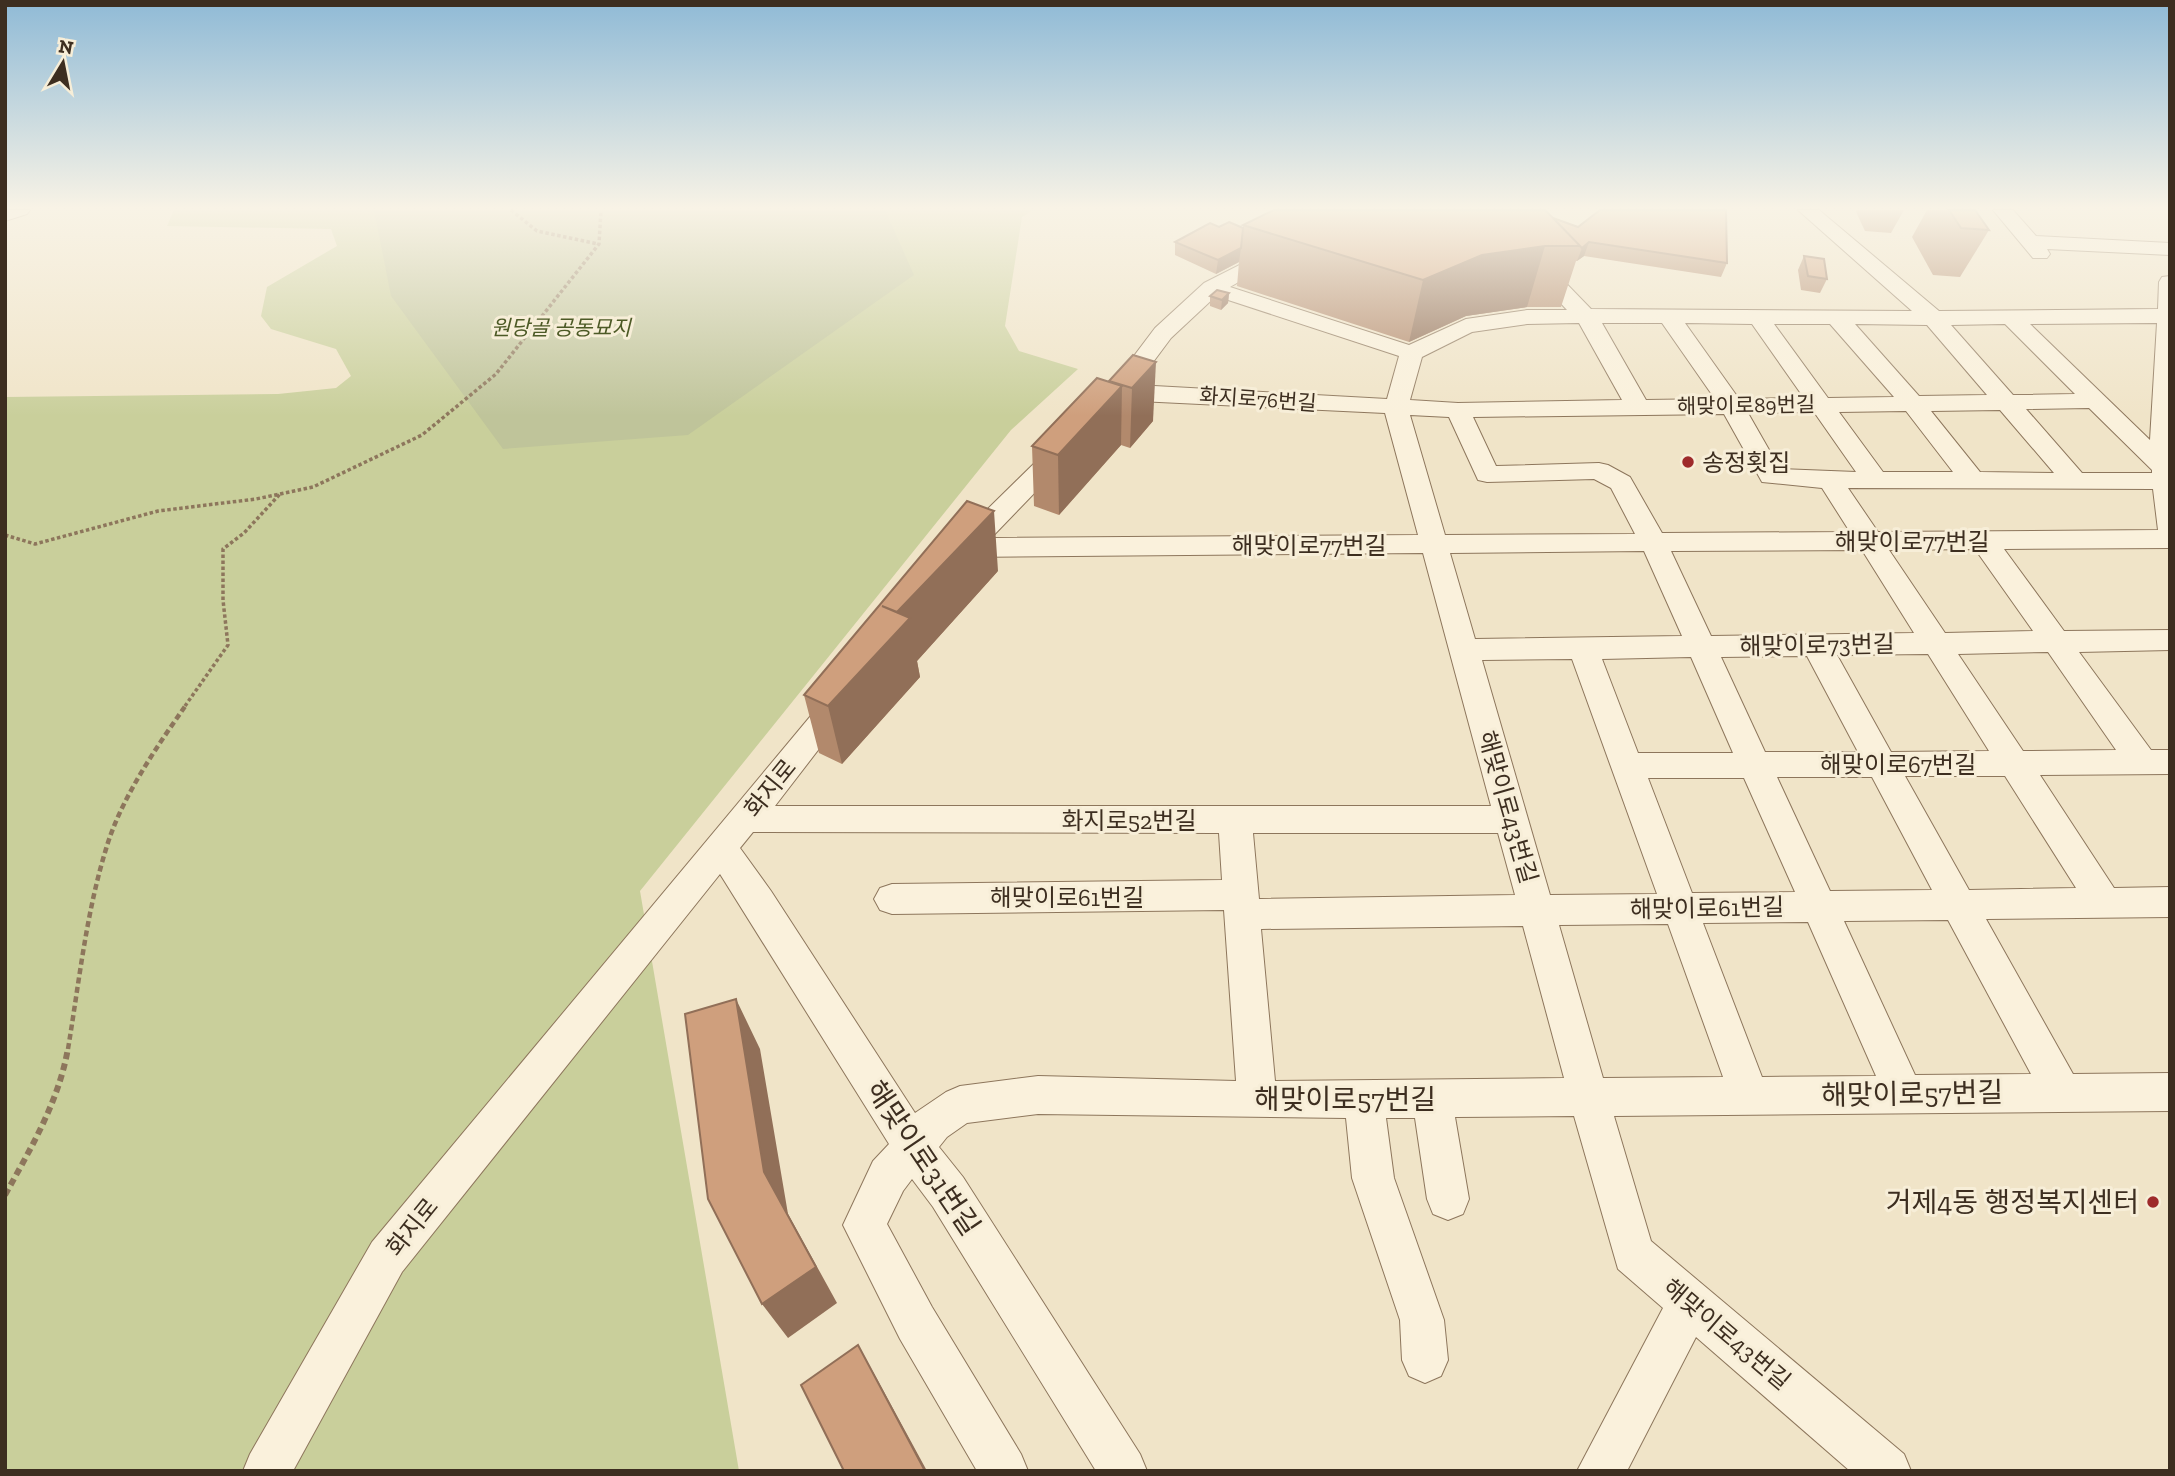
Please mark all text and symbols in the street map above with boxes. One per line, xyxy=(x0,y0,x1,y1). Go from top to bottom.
north arrow xyxy=(28,28,98,98)
text: N xyxy=(57,34,75,59)
park label: 원당골 공동묘지 xyxy=(491,315,633,340)
street label: 화지로76번길 xyxy=(1198,382,1318,416)
street label: 해맞이로89번길 xyxy=(1677,391,1815,419)
place label: 송정횟집 xyxy=(1702,448,1790,477)
marker: 송정횟집 xyxy=(1680,454,1696,470)
street label: 해맞이로77번길 xyxy=(1834,527,1990,556)
street label: 해맞이로77번길 xyxy=(1231,531,1387,560)
street label: 해맞이로73번길 xyxy=(1739,629,1895,661)
street label: 해맞이로43번길 xyxy=(1472,727,1544,887)
street label: 해맞이로67번길 xyxy=(1820,750,1976,779)
street label: 화지로 xyxy=(738,753,802,823)
street label: 화지로52번길 xyxy=(1061,806,1197,835)
street label: 해맞이로61번길 xyxy=(990,883,1144,912)
street label: 해맞이로61번길 xyxy=(1630,892,1784,924)
street label: 해맞이로31번길 xyxy=(859,1075,987,1241)
street label: 해맞이로57번길 xyxy=(1821,1076,2003,1112)
street label: 해맞이로57번길 xyxy=(1254,1083,1436,1116)
place label: 거제4동 행정복지센터 xyxy=(1886,1186,2139,1219)
street label: 화지로 xyxy=(380,1192,444,1262)
marker: 거제4동 행정복지센터 xyxy=(2145,1194,2161,1210)
street label: 해맞이로43번길 xyxy=(1657,1272,1797,1396)

